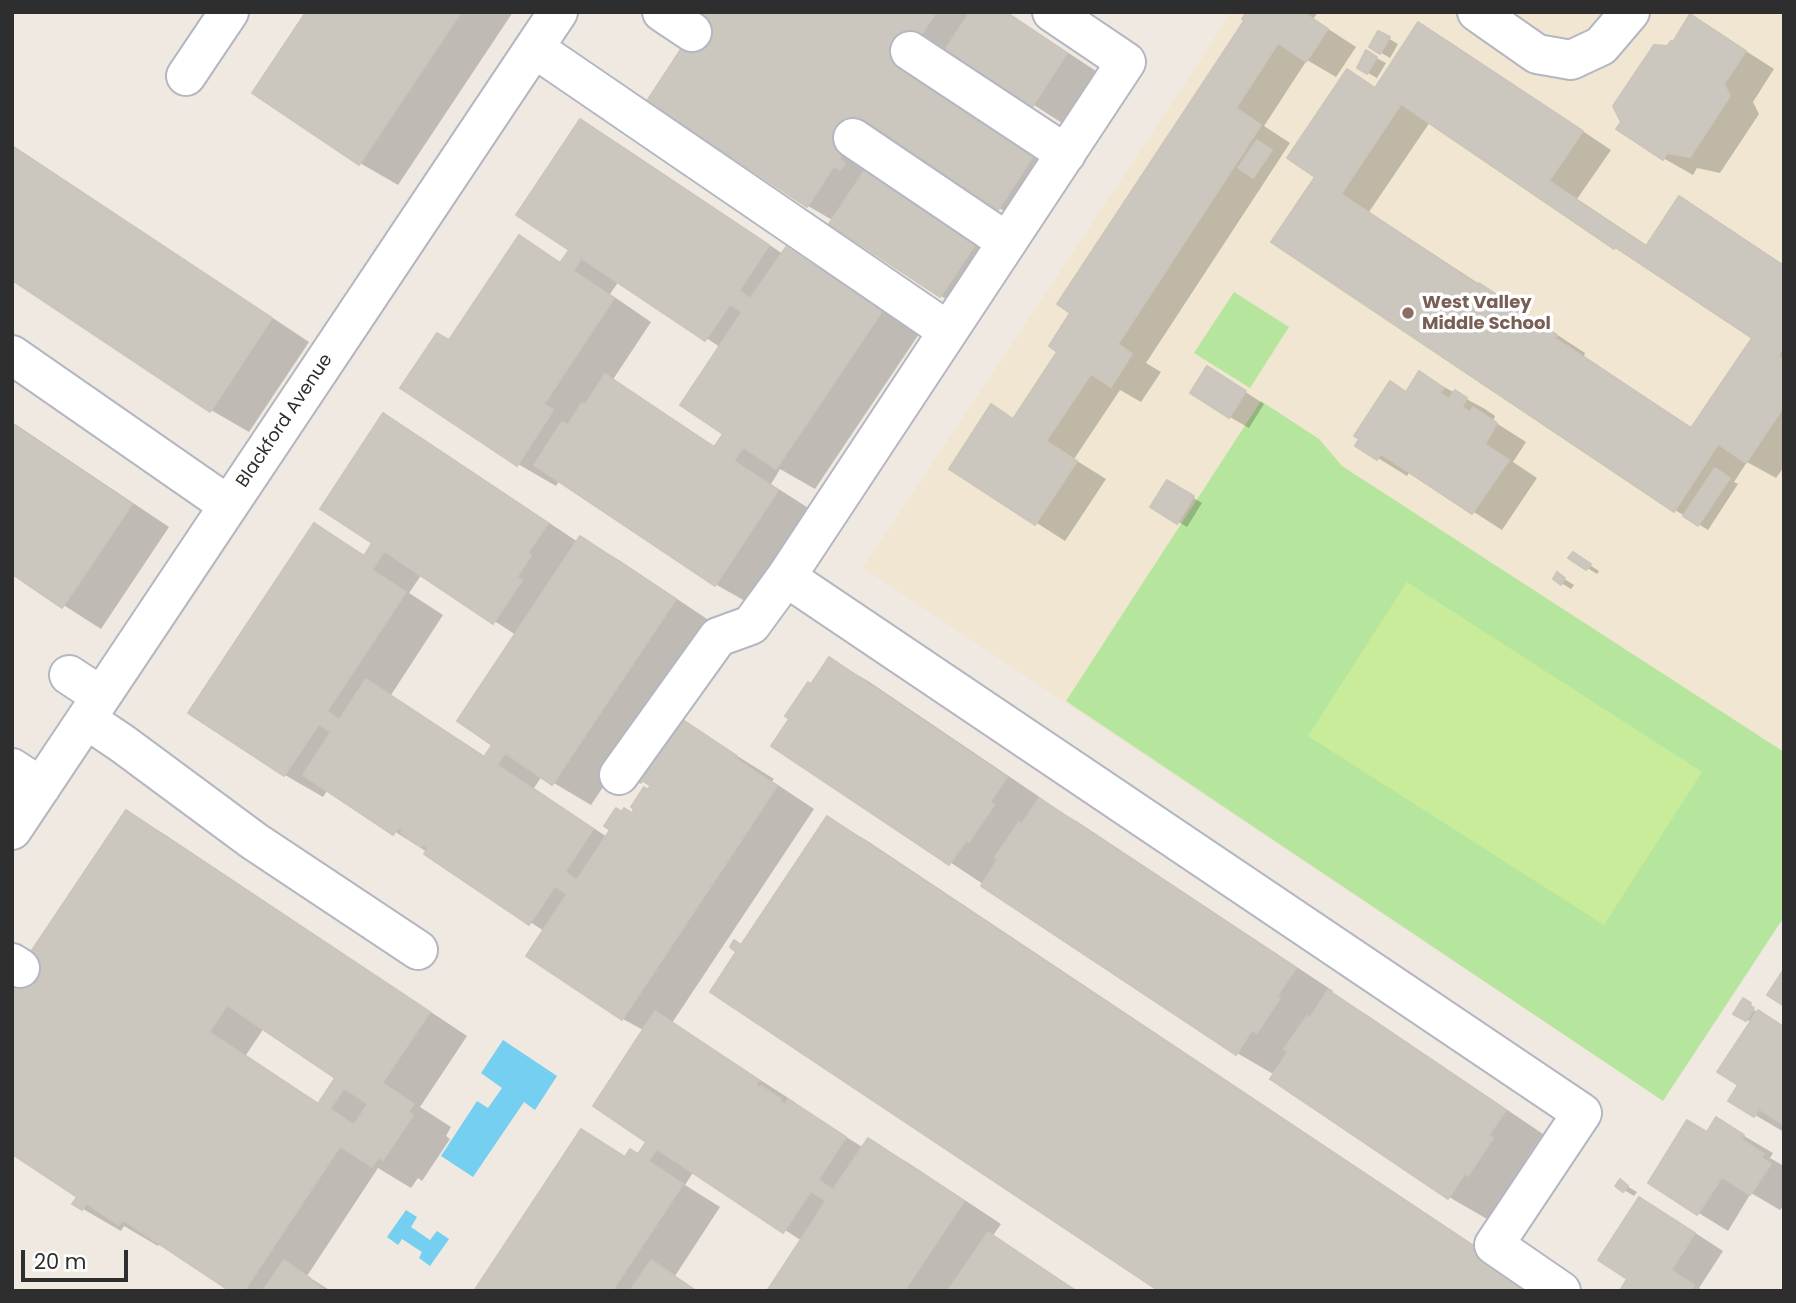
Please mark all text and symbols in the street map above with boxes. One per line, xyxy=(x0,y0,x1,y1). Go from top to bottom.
place label: West Valley Middle School xyxy=(1422,292,1551,334)
marker: West Valley Middle School xyxy=(1400,305,1416,321)
street label: Blackford Avenue xyxy=(232,350,338,492)
scale bar xyxy=(24,1236,131,1280)
text: 20 m xyxy=(34,1247,87,1276)

